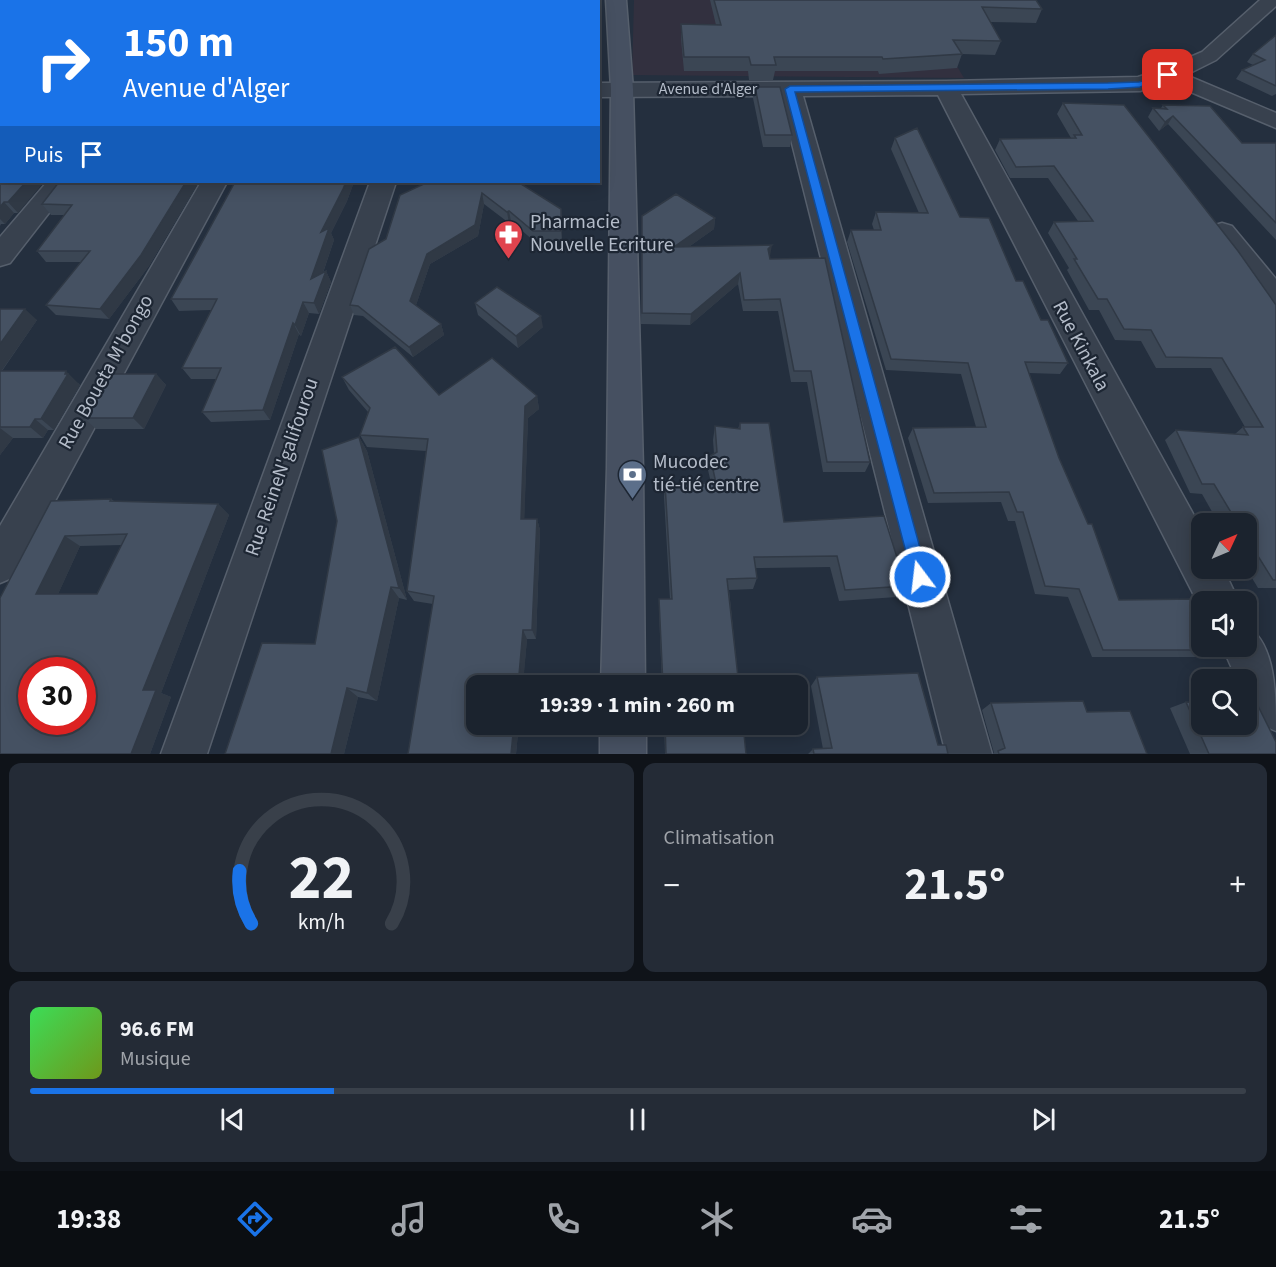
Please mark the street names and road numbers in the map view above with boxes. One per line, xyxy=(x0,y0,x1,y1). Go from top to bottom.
street label: Avenue d'Alger xyxy=(659,78,758,100)
street label: Rue Boueta M'bongo xyxy=(52,290,160,454)
street label: Rue Kinkala xyxy=(1045,296,1117,396)
street label: Rue ReineN'galifourou xyxy=(238,374,326,560)

